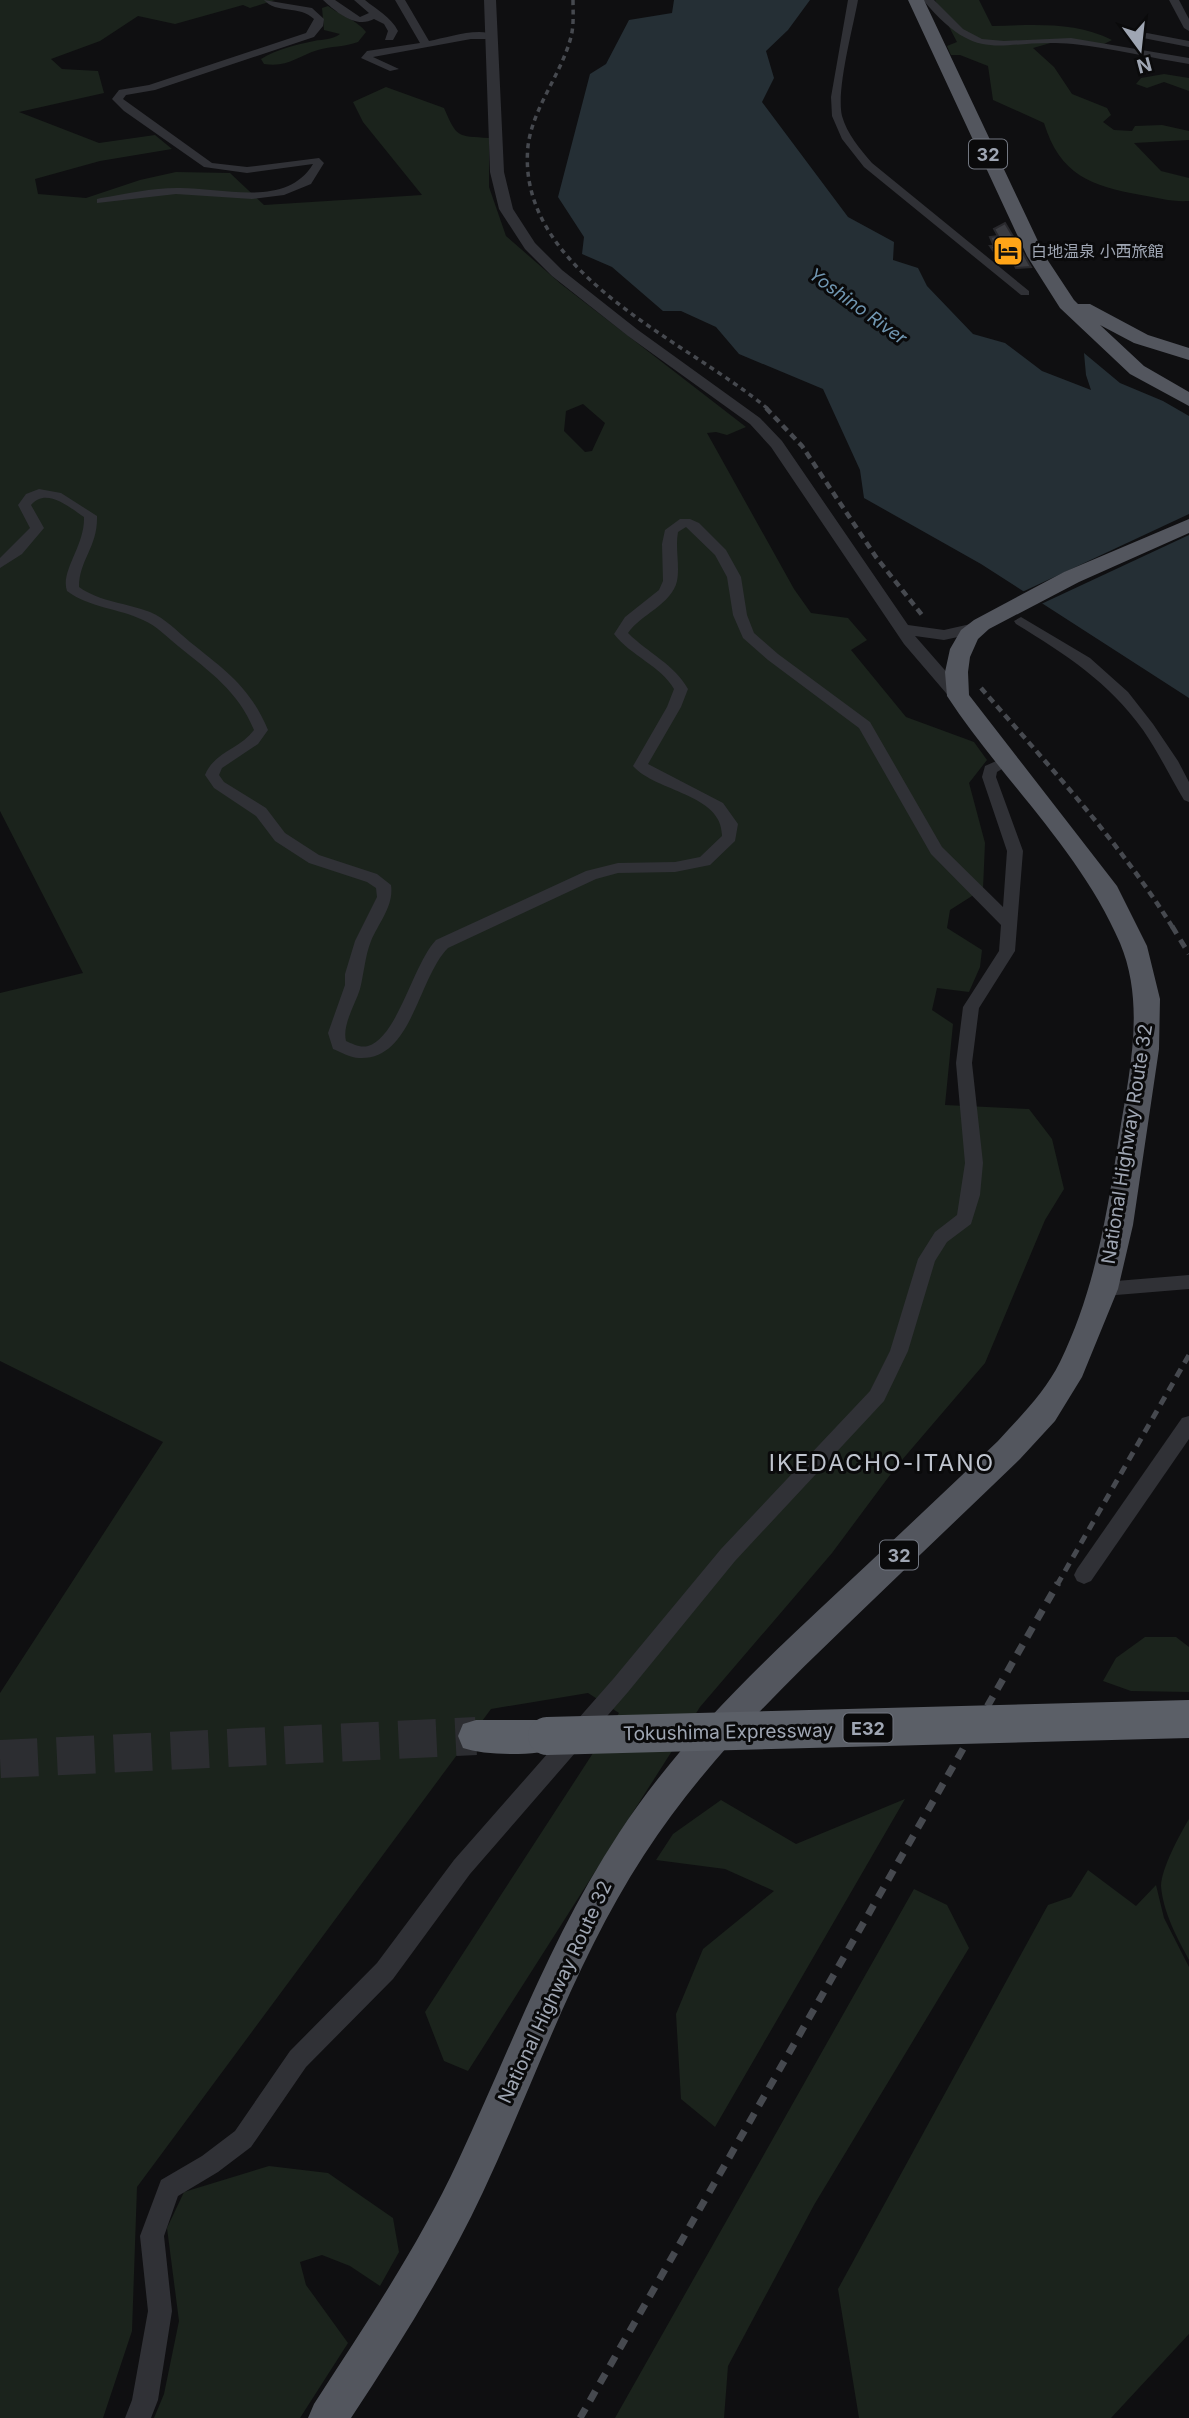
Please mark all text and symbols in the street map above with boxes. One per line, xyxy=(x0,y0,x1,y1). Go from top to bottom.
north arrow xyxy=(1105,14,1175,84)
text: N xyxy=(1134,52,1154,78)
road number: 32 xyxy=(969,140,1007,168)
hotel icon: 白地温泉 小西旅館 xyxy=(991,234,1025,268)
place label: 白地温泉 小西旅館 xyxy=(1031,241,1164,261)
water label: Yoshino River xyxy=(805,264,912,349)
street label: National Highway Route 32 xyxy=(1097,1022,1157,1266)
district label: IKEDACHO-ITANO xyxy=(769,1449,995,1477)
road number: 32 xyxy=(880,1540,918,1570)
road number: E32 xyxy=(844,1714,892,1742)
street label: Tokushima Expressway xyxy=(623,1719,834,1745)
street label: National Highway Route 32 xyxy=(493,1877,617,2107)

